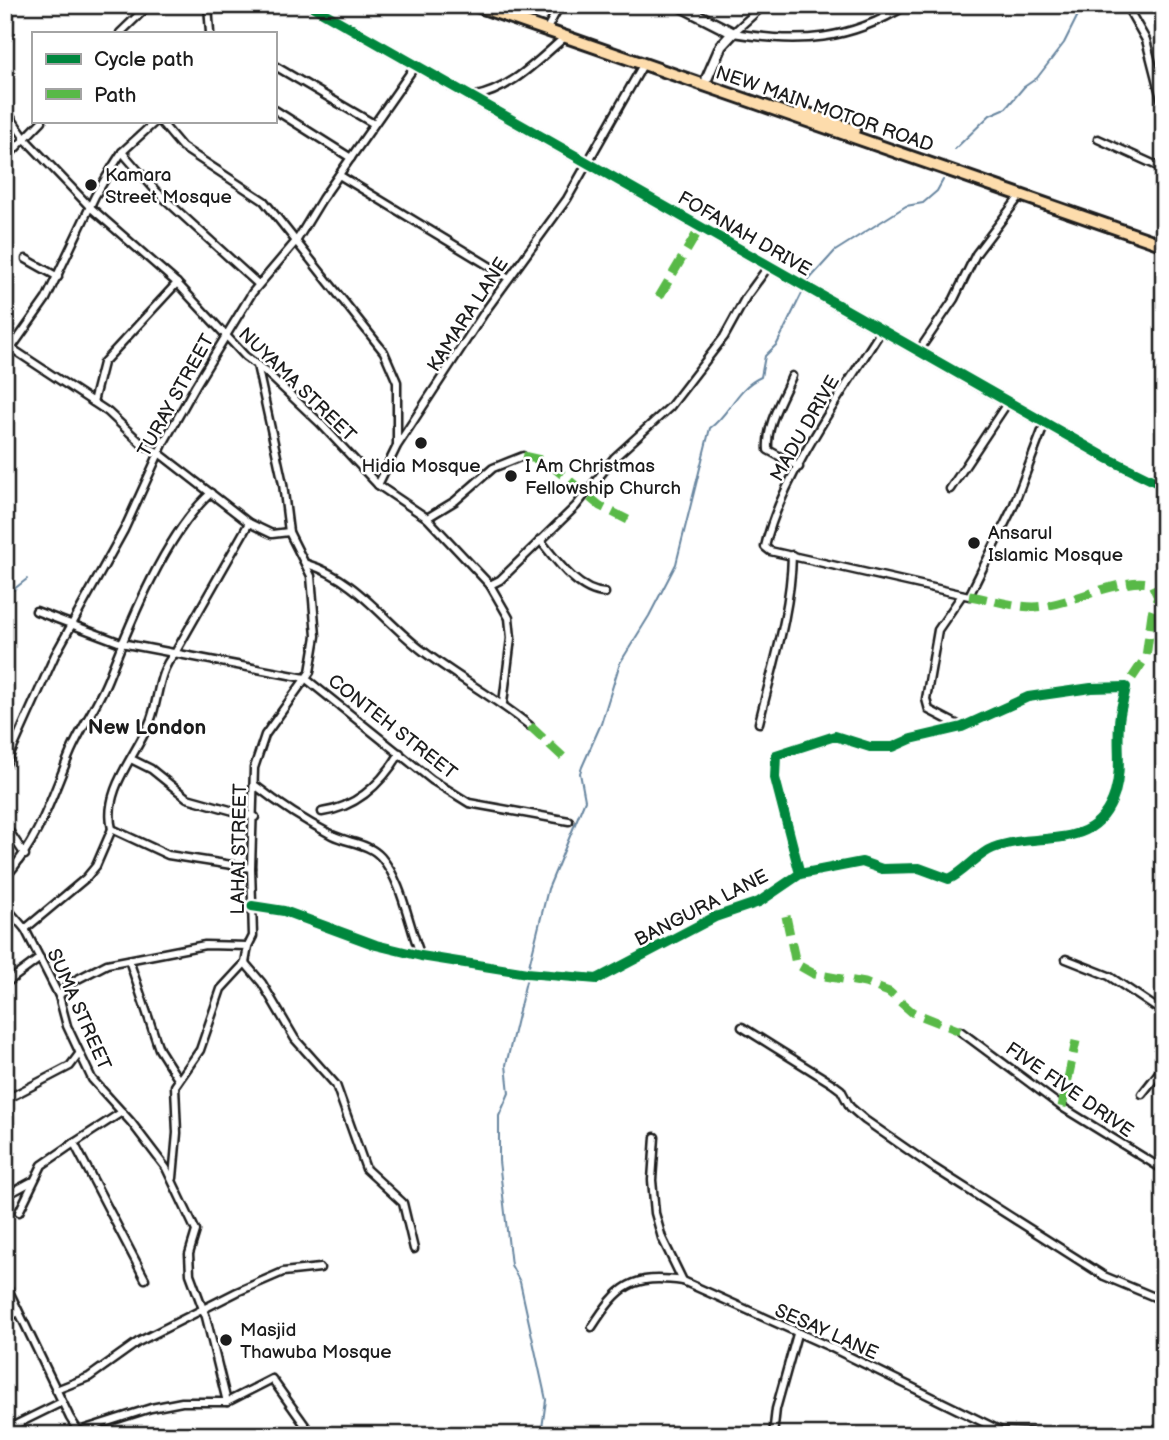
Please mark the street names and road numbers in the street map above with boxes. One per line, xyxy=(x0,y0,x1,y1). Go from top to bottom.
street label: NEW MAIN MOTOR ROAD xyxy=(713,61,937,158)
street label: FOFANAH DRIVE xyxy=(673,187,815,282)
street label: KAMARA LANE xyxy=(423,253,514,376)
street label: NUYAMA STREET xyxy=(233,323,361,447)
street label: TURAY STREET xyxy=(133,330,220,461)
street label: MADU DRIVE xyxy=(766,372,845,486)
street label: CONTEH STREET xyxy=(323,670,462,785)
street label: LAHAI STREET xyxy=(227,783,252,915)
street label: BANGURA LANE xyxy=(631,865,772,952)
street label: SUMA STREET xyxy=(42,945,116,1075)
street label: FIVE FIVE DRIVE xyxy=(1001,1038,1137,1143)
street label: SESAY LANE xyxy=(771,1299,882,1365)

